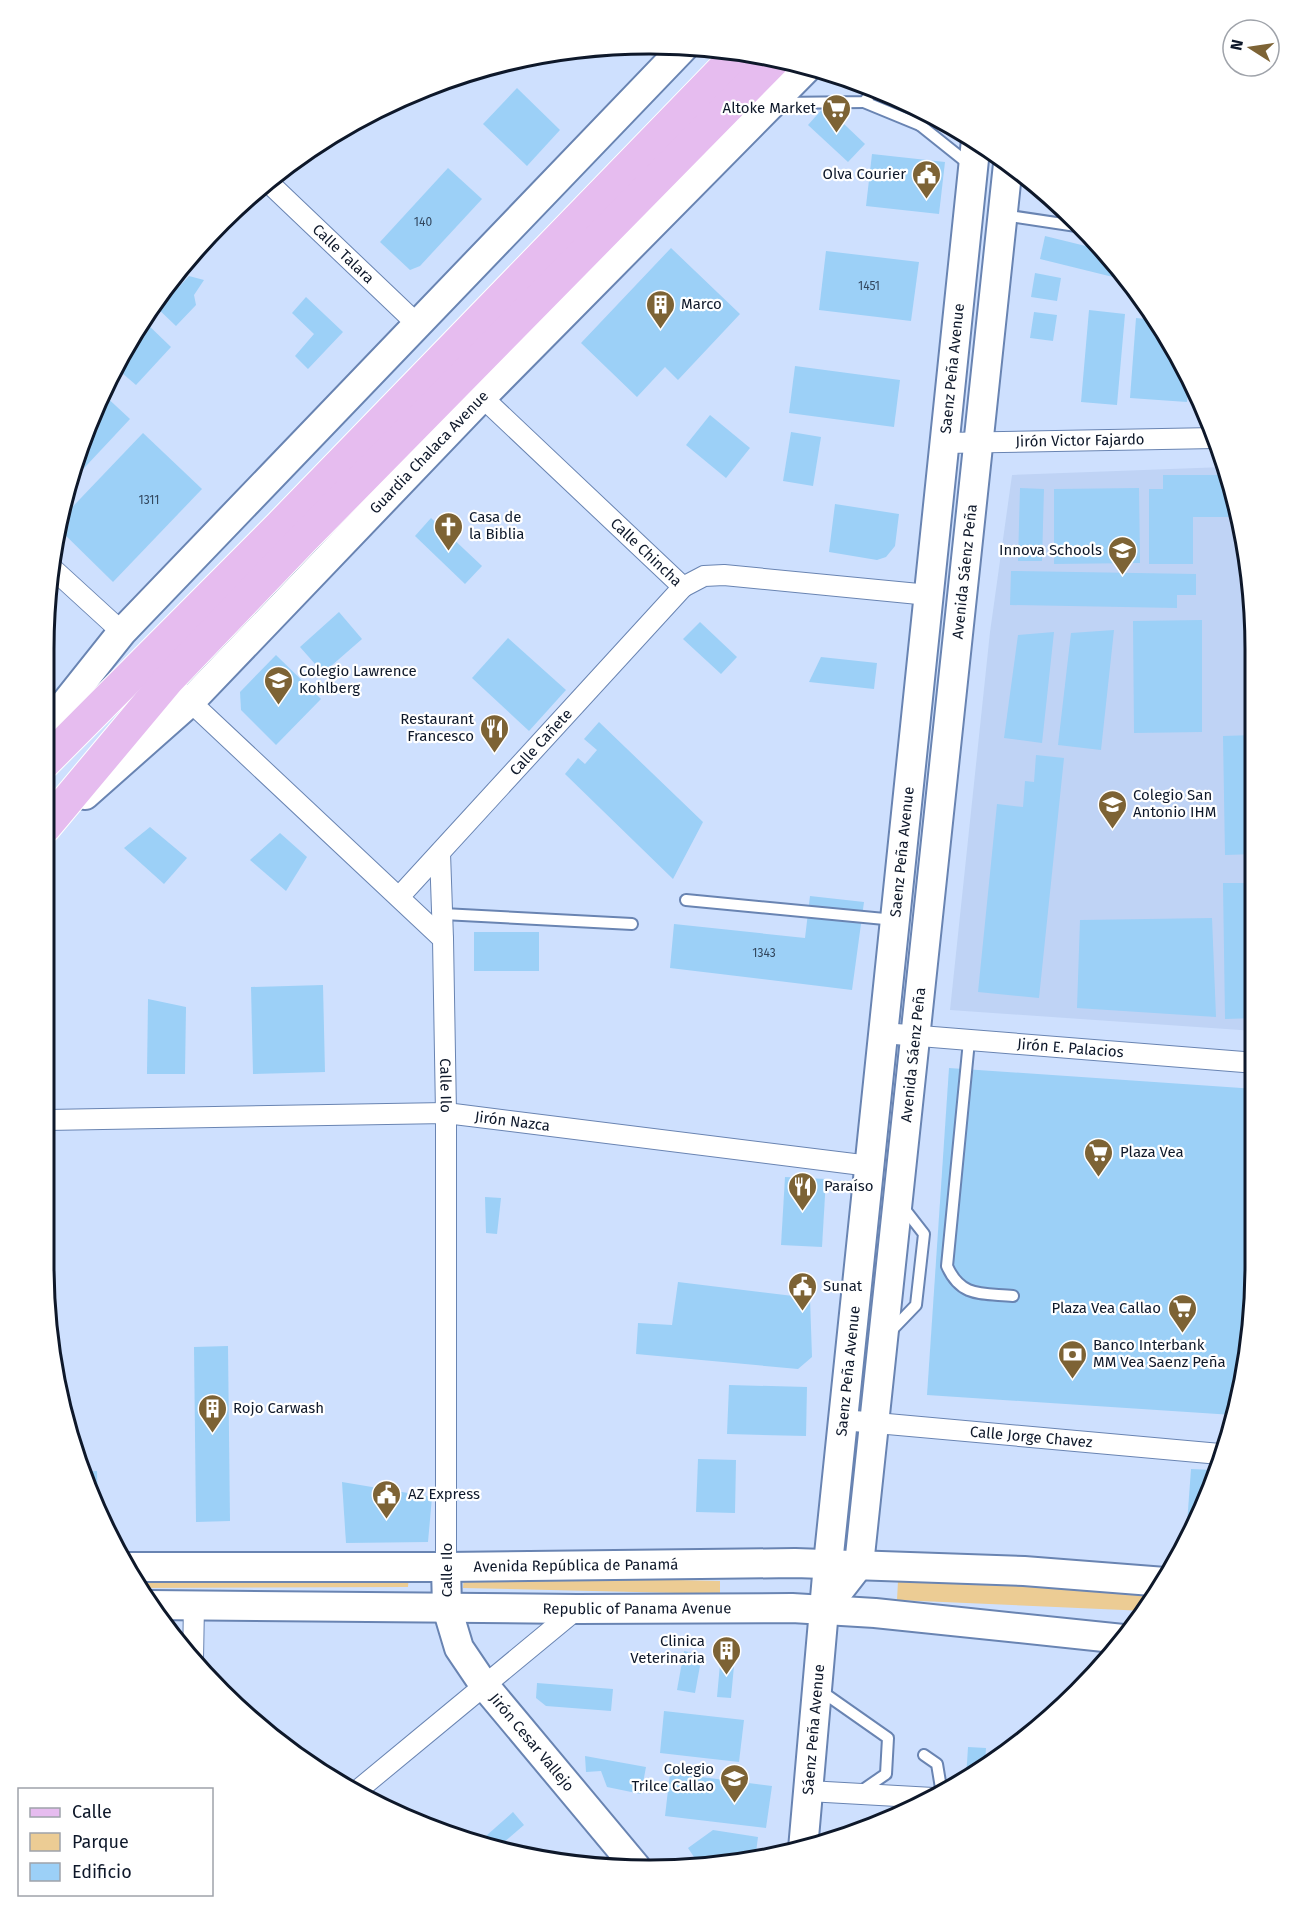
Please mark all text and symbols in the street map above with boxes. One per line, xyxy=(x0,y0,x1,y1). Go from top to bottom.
north arrow xyxy=(1221,18,1281,78)
text: N xyxy=(1226,38,1247,52)
supermarket icon: Altoke Market xyxy=(821,92,853,134)
place label: Altoke Market xyxy=(723,99,817,117)
public building icon: Olva Courier xyxy=(911,158,943,200)
place label: Olva Courier xyxy=(823,165,906,183)
house number: 140 xyxy=(414,215,432,229)
street label: Calle Talara xyxy=(309,220,378,287)
house number: 1451 xyxy=(858,279,880,293)
building icon: Marco xyxy=(644,288,676,330)
place label: Marco xyxy=(681,295,722,313)
street label: Saenz Peña Avenue xyxy=(937,302,968,435)
street label: Guardia Chalaca Avenue xyxy=(366,387,492,518)
street label: Jirón Victor Fajardo xyxy=(1015,430,1145,451)
house number: 1311 xyxy=(138,493,160,507)
street label: Avenida Sáenz Peña xyxy=(949,503,981,640)
place label: Casa de la Biblia xyxy=(469,508,525,543)
church icon: Casa de la Biblia xyxy=(432,510,464,552)
street label: Calle Chincha xyxy=(607,514,686,590)
school or university icon: Innova Schools xyxy=(1107,534,1139,576)
place label: Innova Schools xyxy=(999,541,1102,559)
place label: Colegio Lawrence Kohlberg xyxy=(299,662,417,697)
school or university icon: Colegio Lawrence Kohlberg xyxy=(262,664,294,706)
street label: Calle Cañete xyxy=(506,705,576,779)
place label: Restaurant Francesco xyxy=(400,710,475,745)
restaurant icon: Restaurant Francesco xyxy=(479,712,511,754)
street label: Saenz Peña Avenue xyxy=(886,786,918,918)
place label: Colegio San Antonio IHM xyxy=(1133,786,1216,821)
school or university icon: Colegio San Antonio IHM xyxy=(1096,788,1128,830)
house number: 1343 xyxy=(752,946,776,960)
street label: Avenida Sáenz Peña xyxy=(897,987,929,1123)
street label: Jirón E. Palacios xyxy=(1016,1035,1124,1061)
street label: Calle Ilo xyxy=(436,1058,455,1113)
street label: Jirón Nazca xyxy=(474,1108,551,1135)
supermarket icon: Plaza Vea xyxy=(1083,1136,1115,1178)
place label: Plaza Vea xyxy=(1120,1143,1184,1161)
restaurant icon: Paraíso xyxy=(787,1170,819,1212)
place label: Paraíso xyxy=(824,1177,873,1195)
public building icon: Sunat xyxy=(786,1270,818,1312)
place label: Sunat xyxy=(823,1277,863,1295)
supermarket icon: Plaza Vea Callao xyxy=(1166,1292,1198,1334)
place label: Plaza Vea Callao xyxy=(1051,1299,1161,1317)
street label: Saenz Peña Avenue xyxy=(832,1305,864,1437)
place label: Banco Interbank MM Vea Saenz Peña xyxy=(1093,1336,1226,1371)
bank icon: Banco Interbank MM Vea Saenz Peña xyxy=(1056,1338,1088,1380)
building icon: Rojo Carwash xyxy=(196,1392,228,1434)
place label: Rojo Carwash xyxy=(233,1399,324,1417)
street label: Calle Jorge Chavez xyxy=(969,1422,1094,1451)
public building icon: AZ Express xyxy=(371,1478,403,1520)
place label: AZ Express xyxy=(408,1485,480,1503)
street label: Calle Ilo xyxy=(438,1543,456,1597)
street label: Avenida República de Panamá xyxy=(473,1555,679,1576)
street label: Republic of Panama Avenue xyxy=(542,1599,732,1618)
place label: Clinica Veterinaria xyxy=(630,1632,705,1667)
building icon: Clinica Veterinaria xyxy=(710,1634,742,1676)
street label: Sáenz Peña Avenue xyxy=(799,1663,828,1796)
street label: Jirón Cesar Vallejo xyxy=(486,1689,578,1795)
place label: Colegio Trilce Callao xyxy=(631,1760,714,1795)
school or university icon: Colegio Trilce Callao xyxy=(719,1762,751,1804)
legend xyxy=(18,1788,213,1896)
text: Calle xyxy=(72,1801,112,1823)
text: Parque xyxy=(72,1831,129,1853)
text: Edificio xyxy=(72,1861,132,1883)

